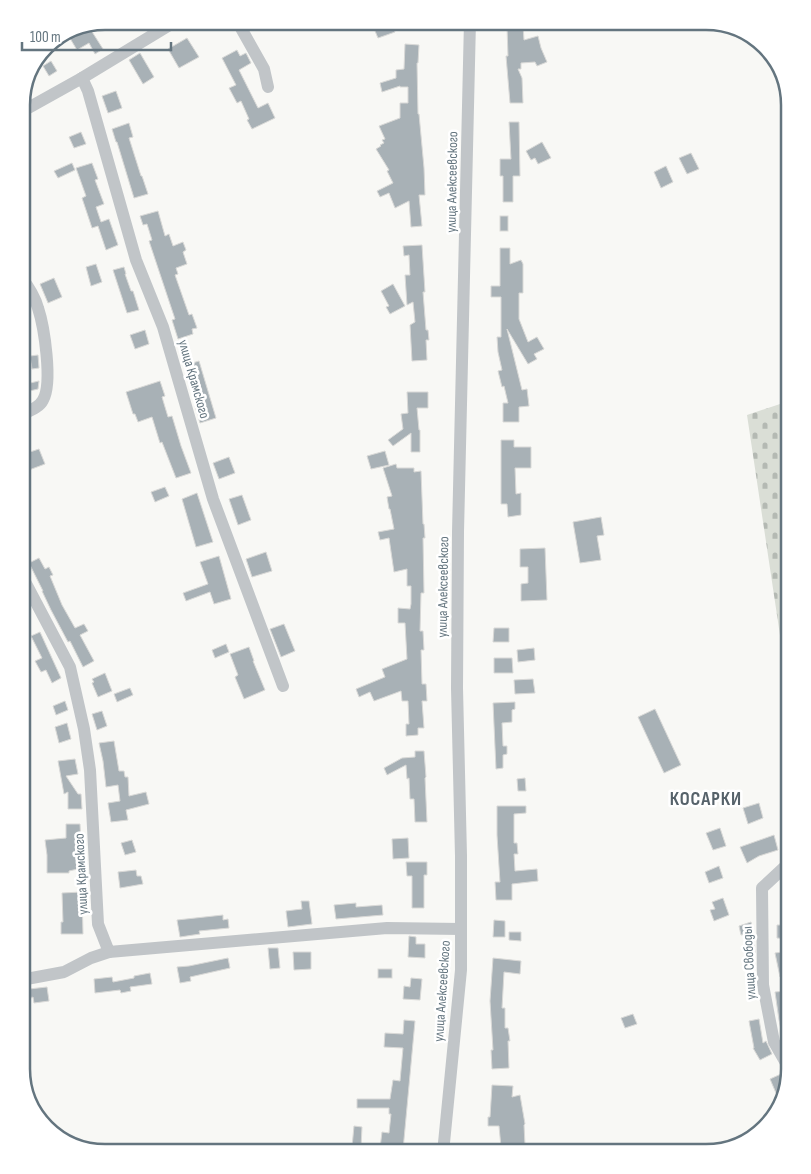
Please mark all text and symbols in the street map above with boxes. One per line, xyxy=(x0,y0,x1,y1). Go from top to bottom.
scale bar xyxy=(22,20,171,52)
text: 100 m xyxy=(30,28,61,47)
street label: улица Алексеевского xyxy=(443,131,461,233)
street label: улица Крамского xyxy=(175,338,213,421)
street label: улица Алексеевского xyxy=(434,536,452,638)
district label: КОСАРКИ xyxy=(670,788,742,811)
street label: улица Крамского xyxy=(70,833,92,915)
street label: улица Свободы xyxy=(739,926,759,1000)
street label: улица Алексеевского xyxy=(430,940,454,1042)

